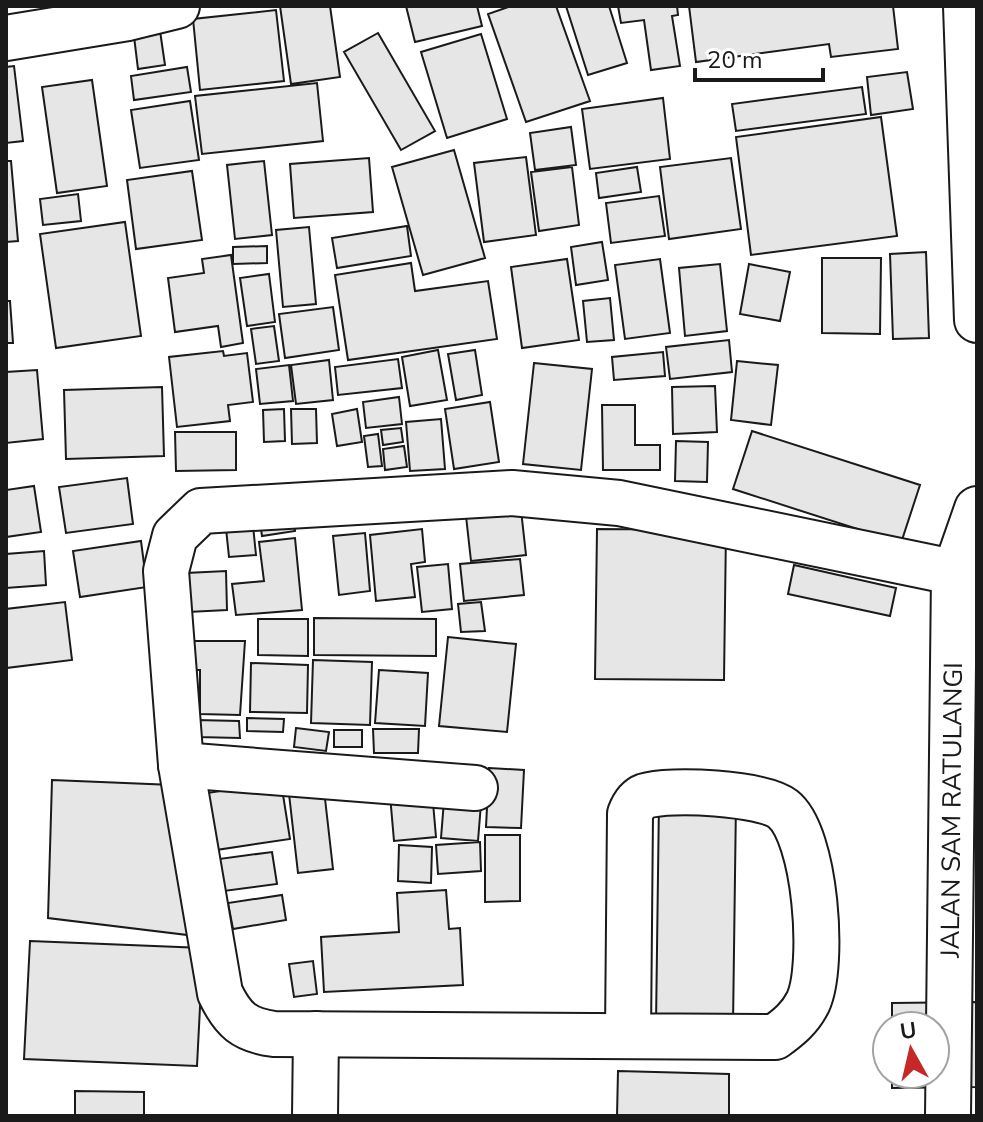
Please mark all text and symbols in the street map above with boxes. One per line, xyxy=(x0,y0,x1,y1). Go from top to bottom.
scale bar xyxy=(695,32,823,82)
text: 20 m xyxy=(707,44,763,76)
street label: JALAN SAM RATULANGI xyxy=(932,662,971,959)
north arrow xyxy=(871,1010,951,1090)
text: U xyxy=(898,1015,918,1047)

